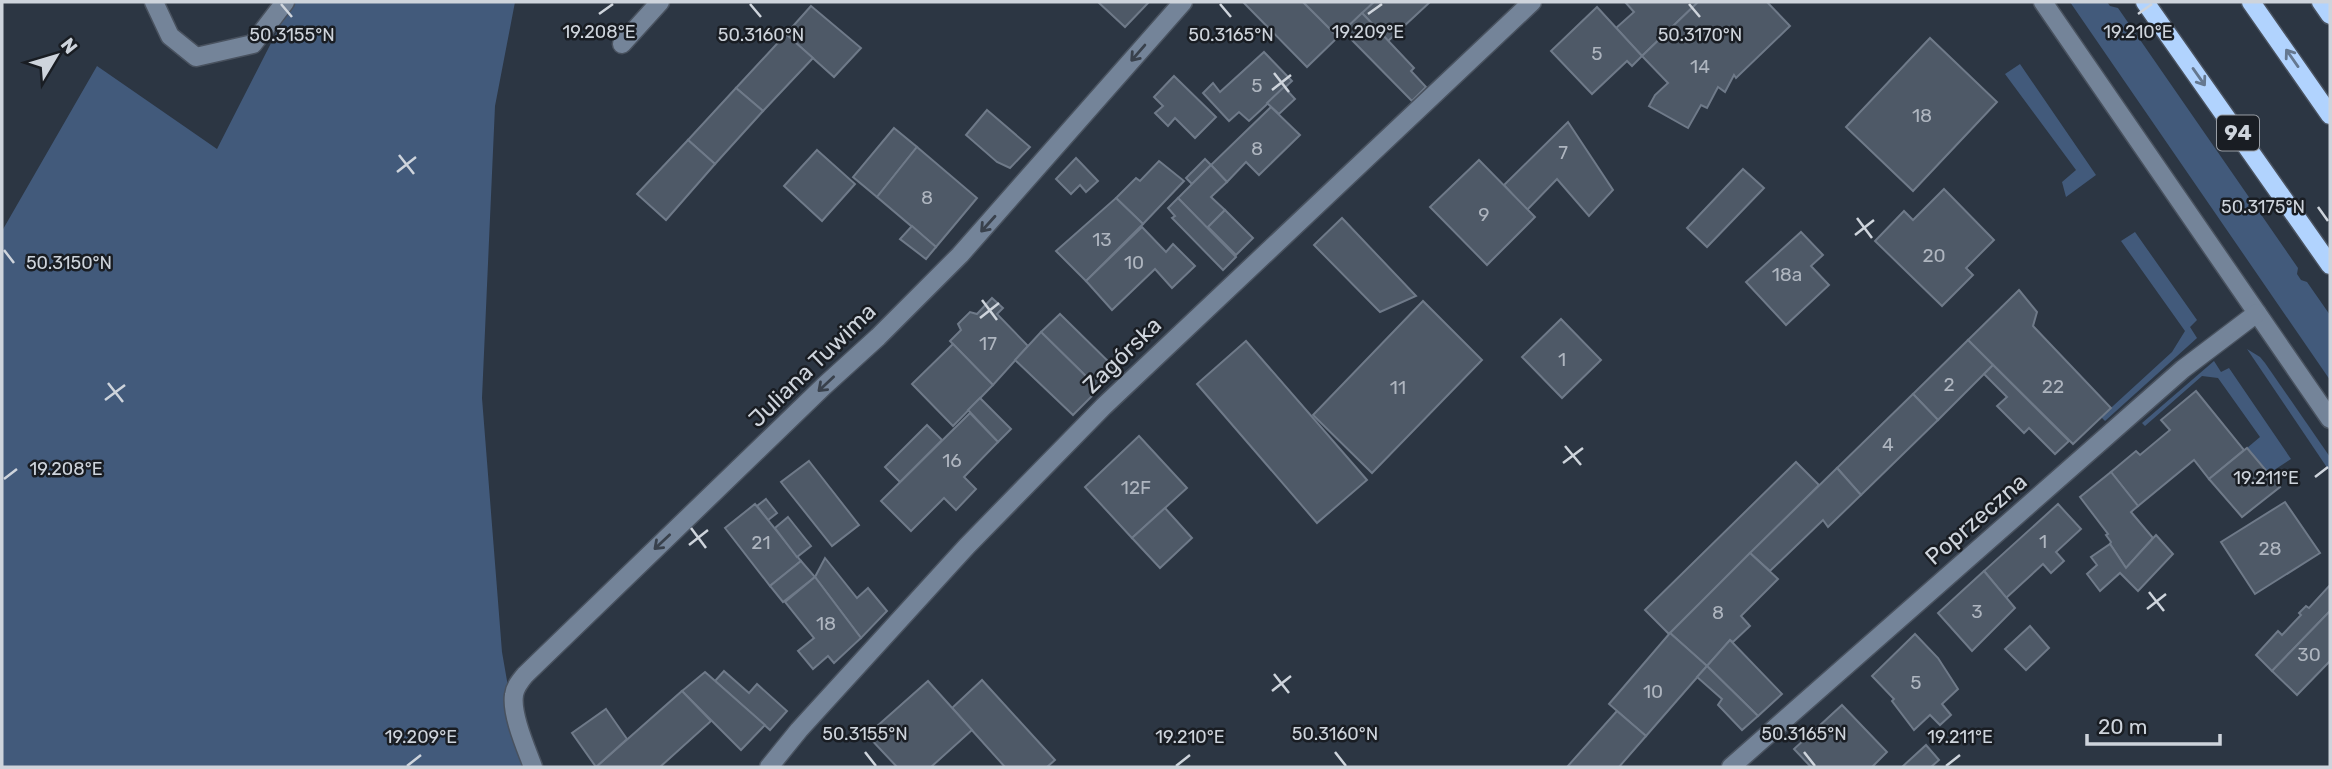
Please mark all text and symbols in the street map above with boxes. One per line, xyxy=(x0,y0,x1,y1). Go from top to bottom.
north arrow xyxy=(21,21,91,91)
text: 19.208°E xyxy=(562,21,636,43)
text: 19.209°E xyxy=(1332,21,1404,43)
text: 19.210°E xyxy=(2103,21,2173,43)
text: 50.3155°N xyxy=(249,24,335,46)
text: 50.3160°N xyxy=(718,24,804,46)
text: 50.3165°N xyxy=(1188,24,1274,46)
text: 50.3170°N xyxy=(1658,24,1742,46)
text: N xyxy=(56,33,82,58)
house number: 5 xyxy=(1591,42,1603,65)
one-way arrow xyxy=(1130,44,1146,62)
one-way arrow xyxy=(2285,49,2299,68)
house number: 14 xyxy=(1690,55,1710,78)
one-way arrow xyxy=(2192,67,2206,86)
house number: 5 xyxy=(1251,74,1263,97)
house number: 18 xyxy=(1912,104,1932,127)
road number: 94 xyxy=(2217,116,2259,150)
house number: 8 xyxy=(1251,137,1263,160)
house number: 7 xyxy=(1558,141,1568,164)
house number: 8 xyxy=(921,186,933,209)
text: 50.3175°N xyxy=(2221,196,2305,218)
house number: 9 xyxy=(1478,203,1490,226)
one-way arrow xyxy=(980,215,996,233)
house number: 13 xyxy=(1092,228,1112,251)
house number: 20 xyxy=(1922,244,1946,267)
house number: 10 xyxy=(1124,251,1144,274)
text: 50.3150°N xyxy=(26,252,112,274)
house number: 18a xyxy=(1772,263,1802,286)
street label: Juliana Tuwima xyxy=(742,297,882,433)
street label: Zagórska xyxy=(1077,311,1167,399)
house number: 17 xyxy=(979,332,997,355)
house number: 1 xyxy=(1558,348,1566,371)
house number: 2 xyxy=(1943,373,1955,396)
house number: 22 xyxy=(2042,375,2064,398)
one-way arrow xyxy=(818,376,835,393)
house number: 11 xyxy=(1390,376,1406,399)
house number: 4 xyxy=(1882,433,1894,456)
house number: 16 xyxy=(942,449,962,472)
text: 19.208°E xyxy=(29,458,103,480)
street label: Poprzeczna xyxy=(1919,467,2033,571)
text: 19.211°E xyxy=(2233,467,2299,489)
house number: 12F xyxy=(1121,476,1151,499)
house number: 1 xyxy=(2039,530,2047,553)
house number: 21 xyxy=(751,531,771,554)
one-way arrow xyxy=(654,533,671,550)
house number: 28 xyxy=(2258,537,2282,560)
house number: 3 xyxy=(1971,600,1983,623)
house number: 8 xyxy=(1712,601,1724,624)
house number: 18 xyxy=(816,612,836,635)
house number: 30 xyxy=(2297,643,2321,666)
house number: 5 xyxy=(1910,671,1922,694)
house number: 10 xyxy=(1643,680,1663,703)
scale bar xyxy=(2087,702,2220,746)
text: 20 m xyxy=(2098,714,2147,739)
text: 50.3155°N xyxy=(822,723,908,745)
text: 50.3160°N xyxy=(1292,723,1378,745)
text: 50.3165°N xyxy=(1761,723,1847,745)
text: 19.209°E xyxy=(385,726,457,748)
text: 19.210°E xyxy=(1155,726,1225,748)
text: 19.211°E xyxy=(1927,726,1993,748)

